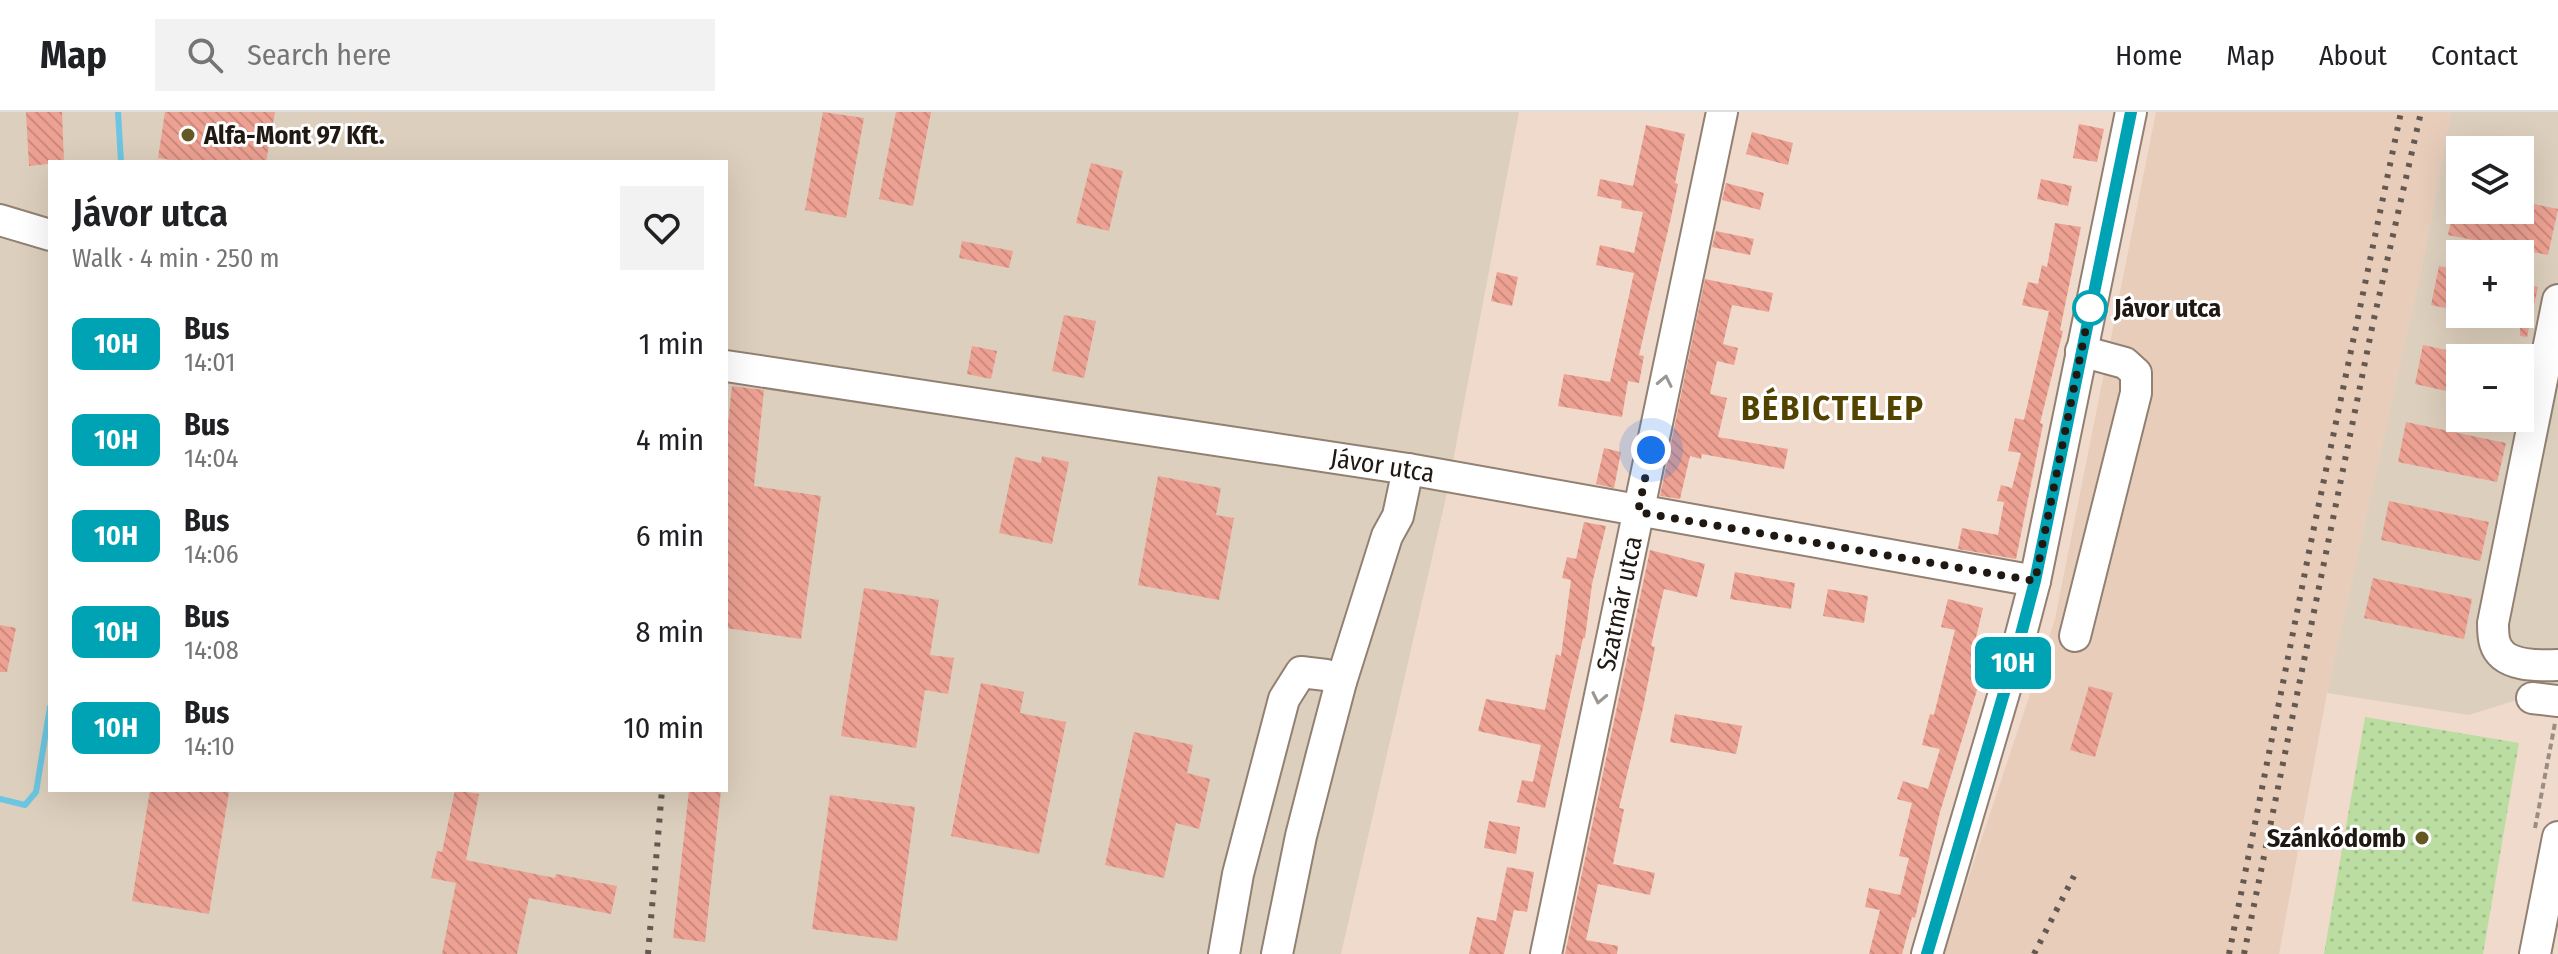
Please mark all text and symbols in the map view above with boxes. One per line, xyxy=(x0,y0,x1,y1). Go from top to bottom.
search box xyxy=(155,19,715,91)
text: Map xyxy=(40,32,107,78)
icon: search xyxy=(183,33,227,77)
text: Search here xyxy=(247,37,391,73)
text: Home xyxy=(2115,39,2182,72)
text: Map xyxy=(2226,39,2275,72)
text: About xyxy=(2319,39,2387,72)
text: Contact xyxy=(2431,39,2518,72)
place label: Alfa-Mont 97 Kft. xyxy=(203,120,385,151)
marker: Alfa-Mont 97 Kft. xyxy=(179,126,197,144)
map controls xyxy=(2446,136,2534,432)
button: layers xyxy=(2446,136,2534,224)
button: heart xyxy=(620,186,704,270)
text: Jávor utca xyxy=(72,190,228,236)
button: + xyxy=(2446,240,2534,328)
text: Walk · 4 min · 250 m xyxy=(72,243,280,274)
marker: Jávor utca xyxy=(2073,291,2107,325)
place label: Jávor utca xyxy=(2113,293,2221,324)
text: Bus xyxy=(184,311,229,347)
text: 1 min xyxy=(639,326,704,362)
text: 10H xyxy=(94,327,138,360)
button: − xyxy=(2446,344,2534,432)
text: 14:01 xyxy=(184,347,235,378)
one-way arrow xyxy=(1656,374,1673,387)
district label: BÉBICTELEP xyxy=(1741,387,1925,429)
text: Bus xyxy=(184,407,229,443)
text: 4 min xyxy=(636,422,704,458)
text: 10H xyxy=(94,423,138,456)
your location xyxy=(1631,430,1671,470)
street label: Jávor utca xyxy=(1328,442,1437,489)
text: 14:04 xyxy=(184,443,238,474)
text: Bus xyxy=(184,503,229,539)
text: 6 min xyxy=(636,518,704,554)
text: 10H xyxy=(94,519,138,552)
street label: Szatmár utca xyxy=(1590,533,1648,674)
text: 14:06 xyxy=(184,539,239,570)
text: Bus xyxy=(184,599,229,635)
text: 8 min xyxy=(636,614,704,650)
text: 10H xyxy=(94,615,138,648)
text: 14:08 xyxy=(184,635,239,666)
line badge: 10H xyxy=(1967,637,2059,689)
text: 10H xyxy=(1991,646,2035,679)
one-way arrow xyxy=(1591,691,1608,704)
text: Bus xyxy=(184,695,229,731)
text: 10 min xyxy=(623,710,704,746)
text: 10H xyxy=(94,711,138,744)
text: 14:10 xyxy=(184,731,235,762)
place label: Szánkódomb xyxy=(2267,823,2406,854)
marker: Szánkódomb xyxy=(2413,829,2431,847)

